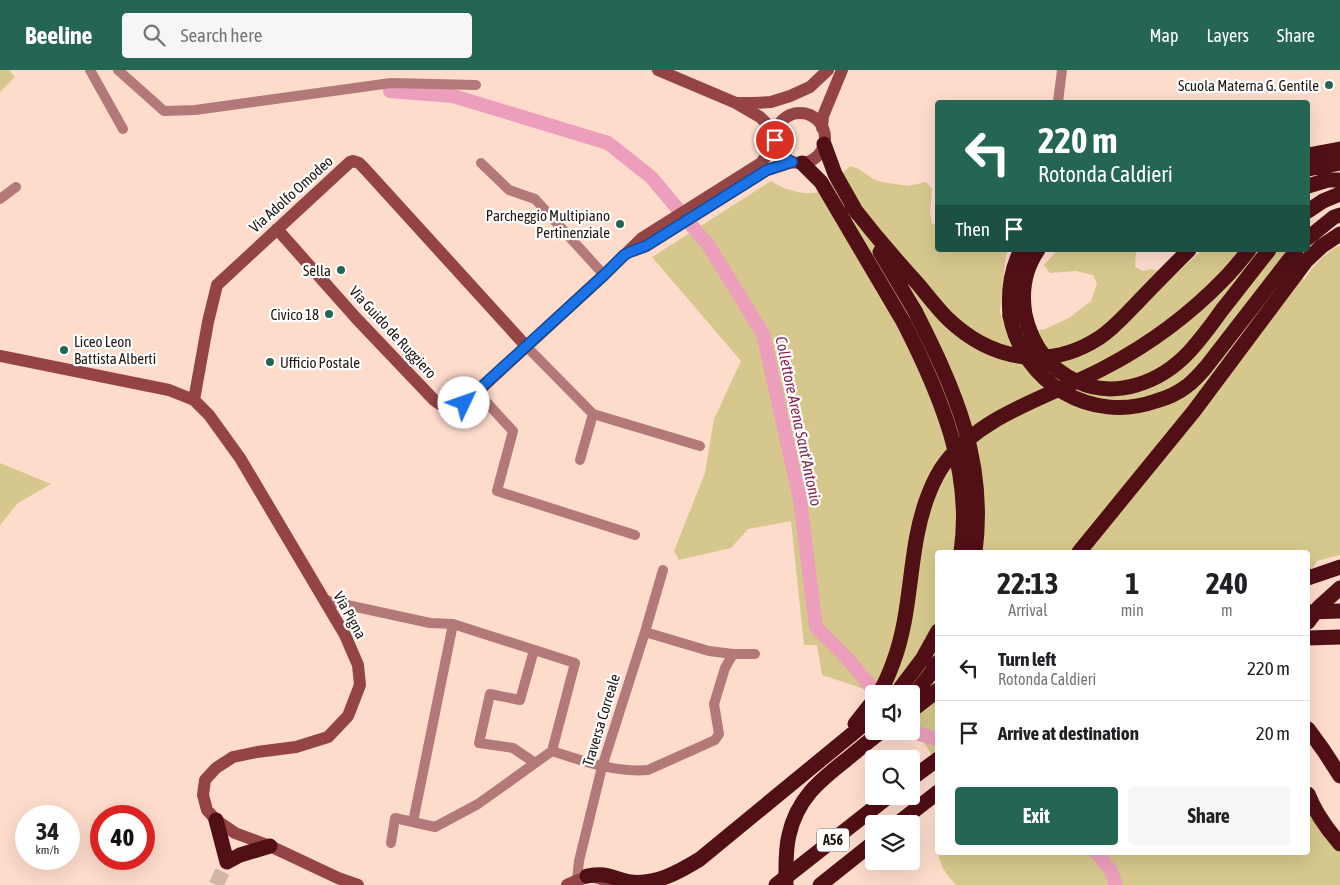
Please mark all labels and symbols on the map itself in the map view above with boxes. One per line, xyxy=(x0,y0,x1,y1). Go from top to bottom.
place label: Scuola Materna G. Gentile xyxy=(1178,77,1319,94)
marker: Scuola Materna G. Gentile xyxy=(1323,79,1335,91)
pin xyxy=(754,119,796,161)
street label: Via Adolfo Omodeo xyxy=(246,152,336,236)
place label: Parcheggio Multipiano Pertinenziale xyxy=(486,207,610,241)
marker: Parcheggio Multipiano Pertinenziale xyxy=(614,218,626,230)
place label: Sella xyxy=(303,262,331,279)
marker: Sella xyxy=(335,264,347,276)
street label: Via Guido de Ruggiero xyxy=(346,282,440,382)
place label: Civico 18 xyxy=(270,306,319,323)
marker: Civico 18 xyxy=(323,308,335,320)
place label: Liceo Leon Battista Alberti xyxy=(74,333,156,367)
water label: Collettore Arena Sant'Antonio xyxy=(772,335,826,507)
marker: Liceo Leon Battista Alberti xyxy=(58,344,70,356)
place label: Ufficio Postale xyxy=(280,354,360,371)
marker: Ufficio Postale xyxy=(264,356,276,368)
position arrow xyxy=(437,376,489,428)
street label: Via Pigna xyxy=(330,589,370,641)
street label: Traversa Correale xyxy=(579,672,623,768)
speed limit sign: 40 xyxy=(90,805,155,870)
road number: A56 xyxy=(817,828,849,852)

